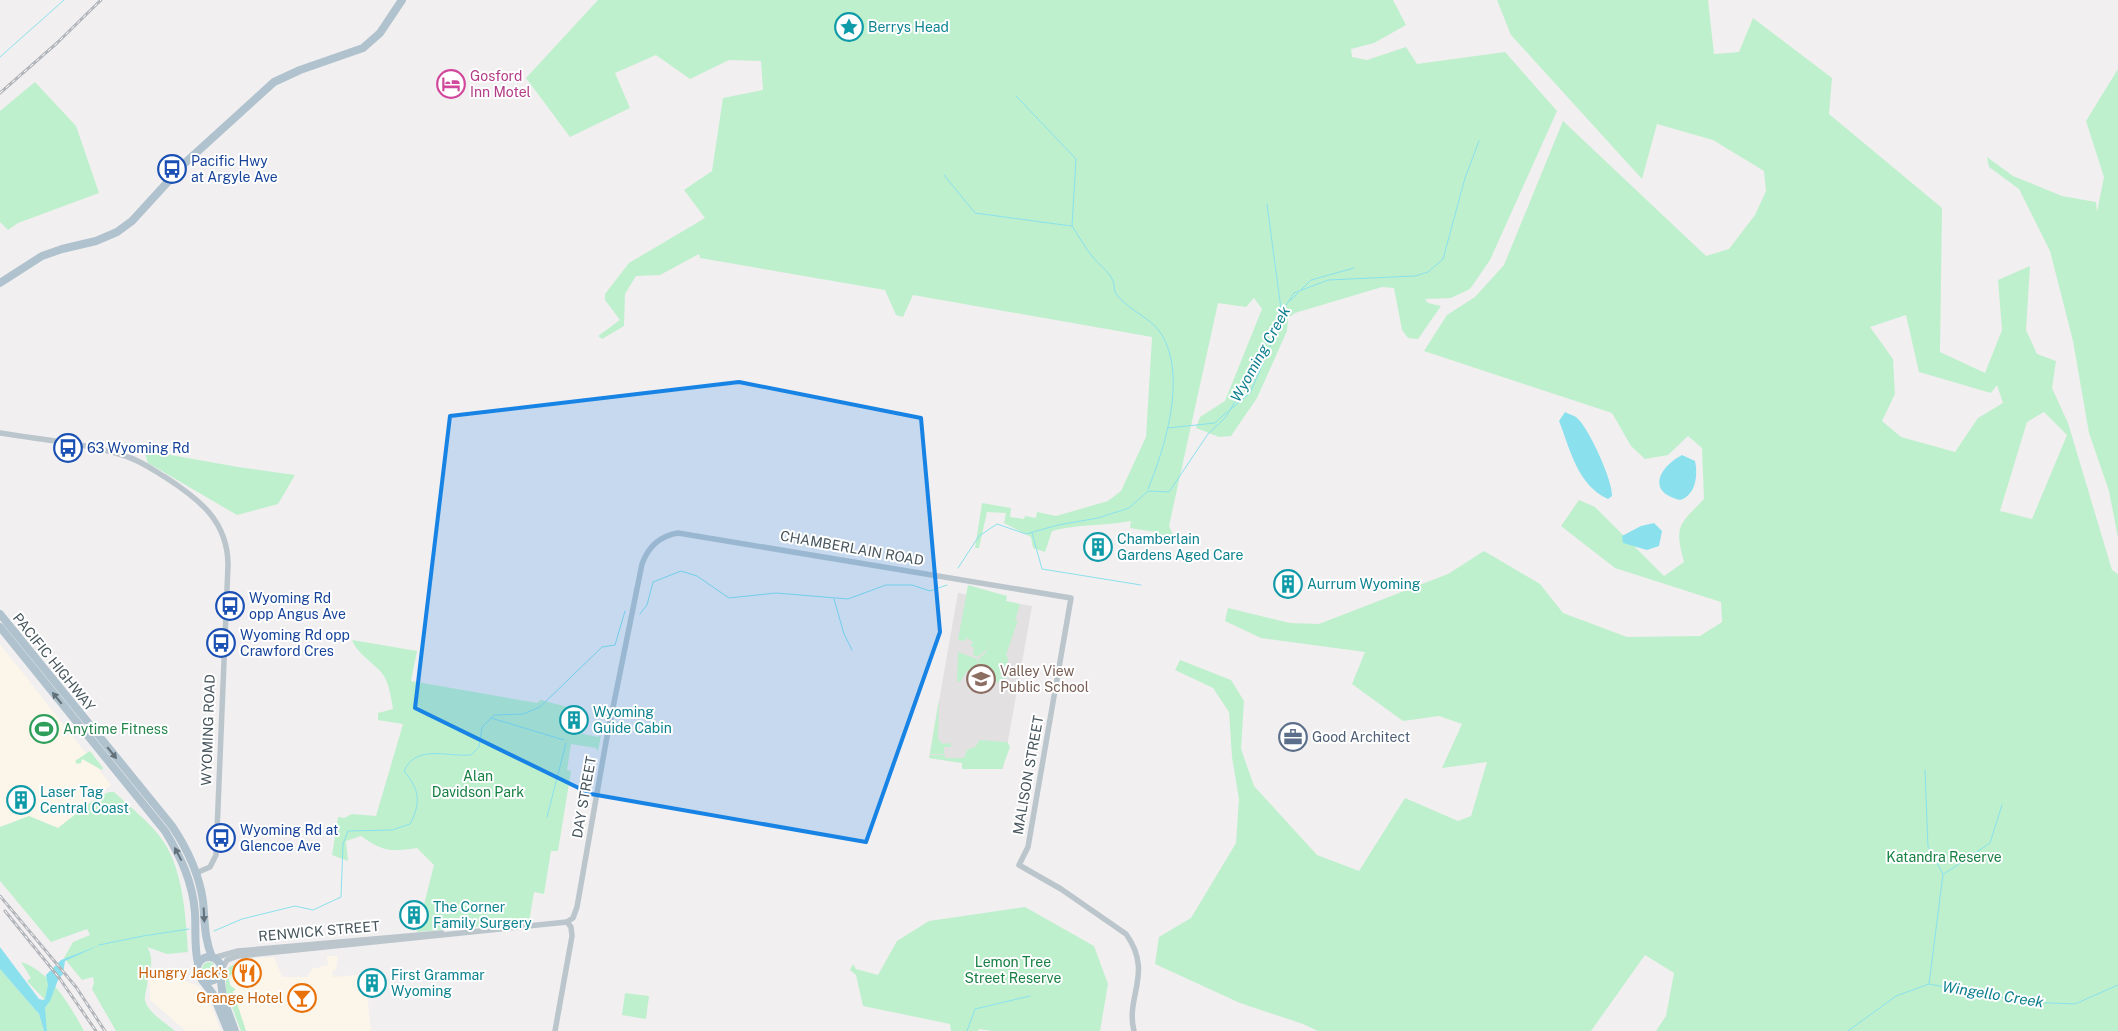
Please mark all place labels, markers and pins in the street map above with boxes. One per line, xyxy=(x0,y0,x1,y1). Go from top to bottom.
place icon: Berrys Head xyxy=(834,12,864,42)
place label: Berrys Head xyxy=(868,19,949,35)
place label: Gosford Inn Motel xyxy=(470,68,531,100)
hotel icon: Gosford Inn Motel xyxy=(436,69,466,99)
place label: Pacific Hwy at Argyle Ave xyxy=(191,153,278,185)
bus stop icon: Pacific Hwy at Argyle Ave xyxy=(157,154,187,184)
bus stop icon: 63 Wyoming Rd xyxy=(53,433,83,463)
place label: 63 Wyoming Rd xyxy=(87,440,190,456)
place label: Chamberlain Gardens Aged Care xyxy=(1117,531,1244,563)
building icon: Chamberlain Gardens Aged Care xyxy=(1083,532,1113,562)
building icon: Aurrum Wyoming xyxy=(1273,569,1303,599)
place label: Aurrum Wyoming xyxy=(1307,576,1421,592)
place label: Wyoming Rd opp Angus Ave xyxy=(249,590,346,622)
bus stop icon: Wyoming Rd opp Angus Ave xyxy=(215,591,245,621)
place label: Wyoming Rd opp Crawford Cres xyxy=(240,627,350,659)
bus stop icon: Wyoming Rd opp Crawford Cres xyxy=(206,628,236,658)
place label: Valley View Public School xyxy=(1000,663,1089,695)
school or university icon: Valley View Public School xyxy=(966,664,996,694)
place label: Wyoming Guide Cabin xyxy=(593,704,672,736)
building icon: Wyoming Guide Cabin xyxy=(559,705,589,735)
sports icon: Anytime Fitness xyxy=(29,714,59,744)
place label: Anytime Fitness xyxy=(63,721,168,737)
office icon: Good Architect xyxy=(1278,722,1308,752)
place label: Good Architect xyxy=(1312,729,1410,745)
place label: Laser Tag Central Coast xyxy=(40,784,129,816)
building icon: Laser Tag Central Coast xyxy=(6,785,36,815)
place label: Wyoming Rd at Glencoe Ave xyxy=(240,822,338,854)
bus stop icon: Wyoming Rd at Glencoe Ave xyxy=(206,823,236,853)
place label: The Corner Family Surgery xyxy=(433,899,532,931)
building icon: The Corner Family Surgery xyxy=(399,900,429,930)
restaurant icon: Hungry Jack's xyxy=(232,958,262,988)
place label: Hungry Jack's xyxy=(138,965,228,981)
place label: First Grammar Wyoming xyxy=(391,967,485,999)
building icon: First Grammar Wyoming xyxy=(357,968,387,998)
bar icon: Grange Hotel xyxy=(287,983,317,1013)
place label: Grange Hotel xyxy=(196,990,283,1006)

